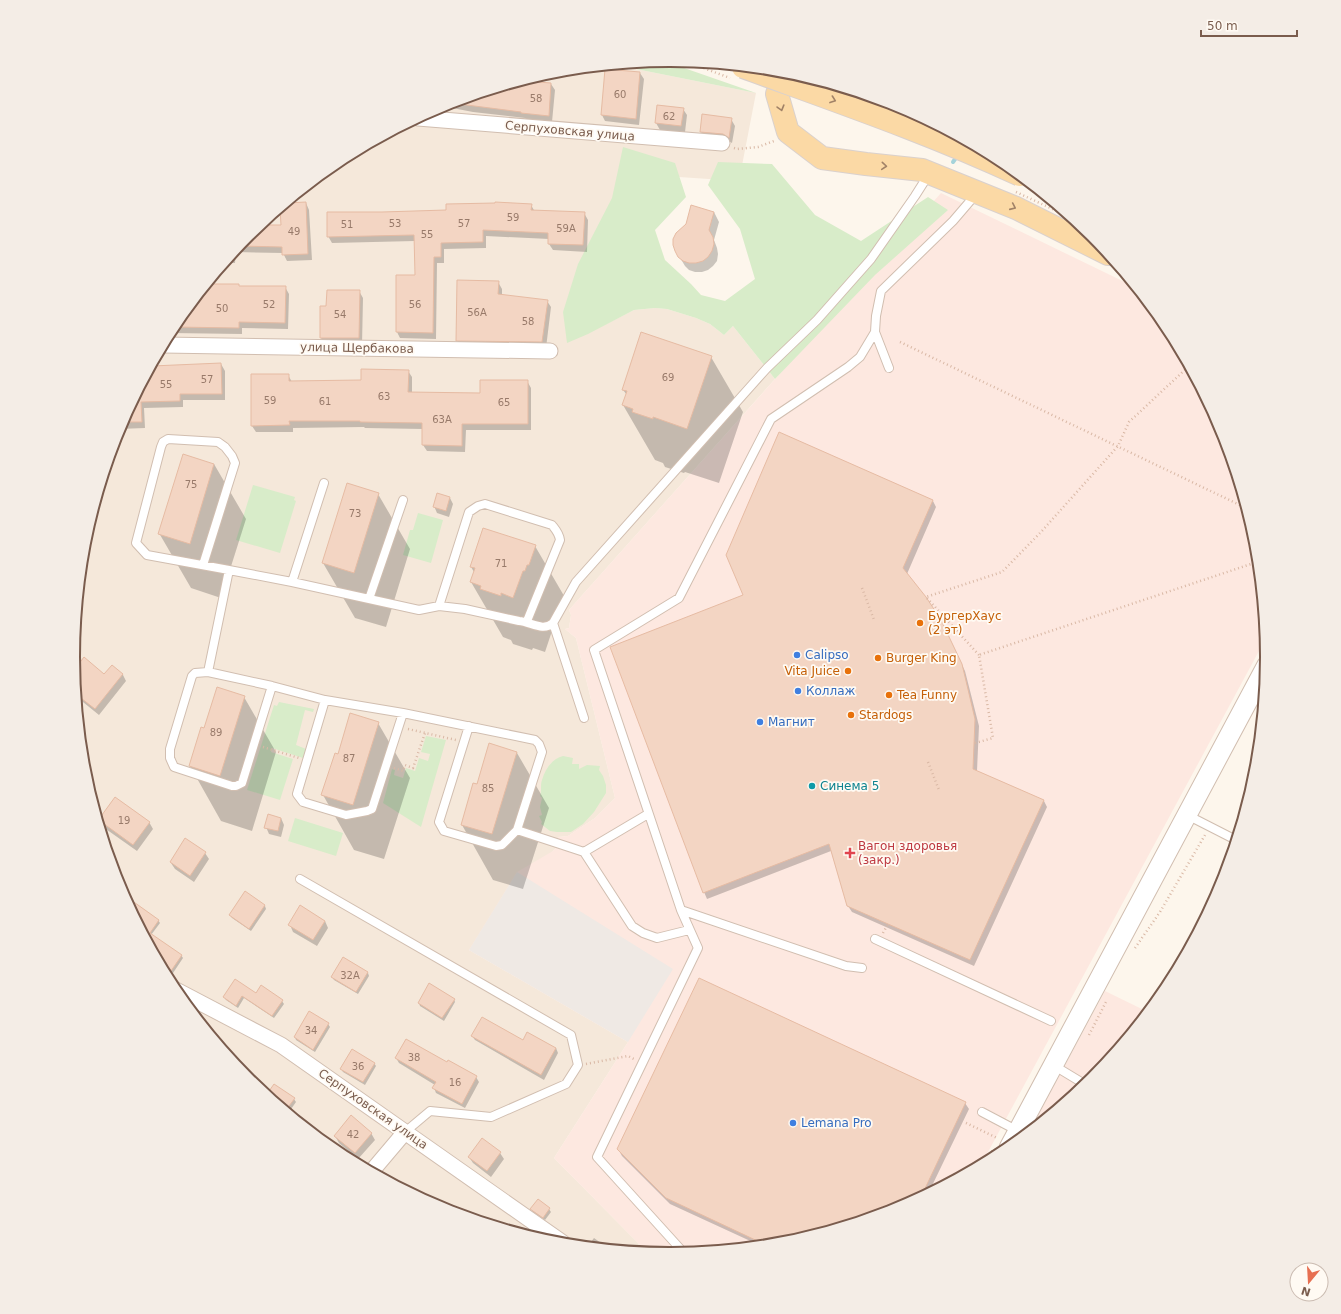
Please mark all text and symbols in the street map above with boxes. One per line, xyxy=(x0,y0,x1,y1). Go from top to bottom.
scale bar xyxy=(1201,12,1297,38)
text: 50 m xyxy=(1207,19,1238,33)
house number: 60 xyxy=(614,89,626,100)
house number: 58 xyxy=(530,93,542,104)
one-way arrow xyxy=(829,95,836,103)
one-way arrow xyxy=(776,105,785,112)
house number: 62 xyxy=(663,111,675,122)
street label: Серпуховская улица xyxy=(505,118,635,144)
one-way arrow xyxy=(881,161,887,170)
one-way arrow xyxy=(1010,203,1017,211)
house number: 59 xyxy=(507,212,519,223)
house number: 53 xyxy=(389,218,401,229)
house number: 57 xyxy=(458,218,470,229)
house number: 51 xyxy=(341,219,353,230)
house number: 59А xyxy=(556,223,576,234)
house number: 49 xyxy=(288,226,300,237)
house number: 55 xyxy=(421,229,433,240)
house number: 52 xyxy=(263,299,275,310)
house number: 56 xyxy=(409,299,421,310)
house number: 50 xyxy=(216,303,228,314)
house number: 56А xyxy=(467,307,487,318)
house number: 54 xyxy=(334,309,346,320)
house number: 58 xyxy=(522,316,534,327)
street label: улица Щербакова xyxy=(300,340,414,356)
house number: 69 xyxy=(662,372,674,383)
house number: 57 xyxy=(201,374,213,385)
house number: 55 xyxy=(160,379,172,390)
house number: 63 xyxy=(378,391,390,402)
house number: 59 xyxy=(264,395,276,406)
house number: 61 xyxy=(319,396,331,407)
house number: 65 xyxy=(498,397,510,408)
house number: 63А xyxy=(432,414,452,425)
house number: 75 xyxy=(185,479,197,490)
house number: 73 xyxy=(349,508,361,519)
house number: 71 xyxy=(495,558,507,569)
place label: БургерХаус (2 эт) xyxy=(928,609,1002,637)
marker: БургерХаус (2 эт) xyxy=(915,618,925,628)
place label: Calipso xyxy=(805,648,849,662)
marker: Calipso xyxy=(792,650,802,660)
place label: Burger King xyxy=(886,651,957,665)
marker: Burger King xyxy=(873,653,883,663)
place label: Vita Juice xyxy=(784,664,840,678)
marker: Vita Juice xyxy=(843,666,853,676)
place label: Коллаж xyxy=(806,684,856,698)
marker: Коллаж xyxy=(793,686,803,696)
place label: Tea Funny xyxy=(896,688,957,702)
marker: Tea Funny xyxy=(884,690,894,700)
place label: Stardogs xyxy=(859,708,912,722)
marker: Stardogs xyxy=(846,710,856,720)
place label: Магнит xyxy=(768,715,815,729)
marker: Магнит xyxy=(755,717,765,727)
house number: 89 xyxy=(210,727,222,738)
house number: 87 xyxy=(343,753,355,764)
place label: Синема 5 xyxy=(820,779,879,793)
marker: Синема 5 xyxy=(807,781,817,791)
house number: 85 xyxy=(482,783,494,794)
house number: 19 xyxy=(118,815,130,826)
place label: Вагон здоровья (закр.) xyxy=(858,839,957,867)
marker: Вагон здоровья (закр.) xyxy=(845,848,855,858)
house number: 32А xyxy=(340,970,360,981)
house number: 34 xyxy=(305,1025,317,1036)
house number: 38 xyxy=(408,1052,420,1063)
house number: 36 xyxy=(352,1061,364,1072)
street label: Серпуховская улица xyxy=(316,1066,430,1152)
house number: 16 xyxy=(449,1077,461,1088)
place label: Lemana Pro xyxy=(801,1116,872,1130)
marker: Lemana Pro xyxy=(788,1118,798,1128)
house number: 42 xyxy=(347,1129,359,1140)
north arrow xyxy=(1289,1262,1329,1302)
text: N xyxy=(1300,1283,1312,1299)

